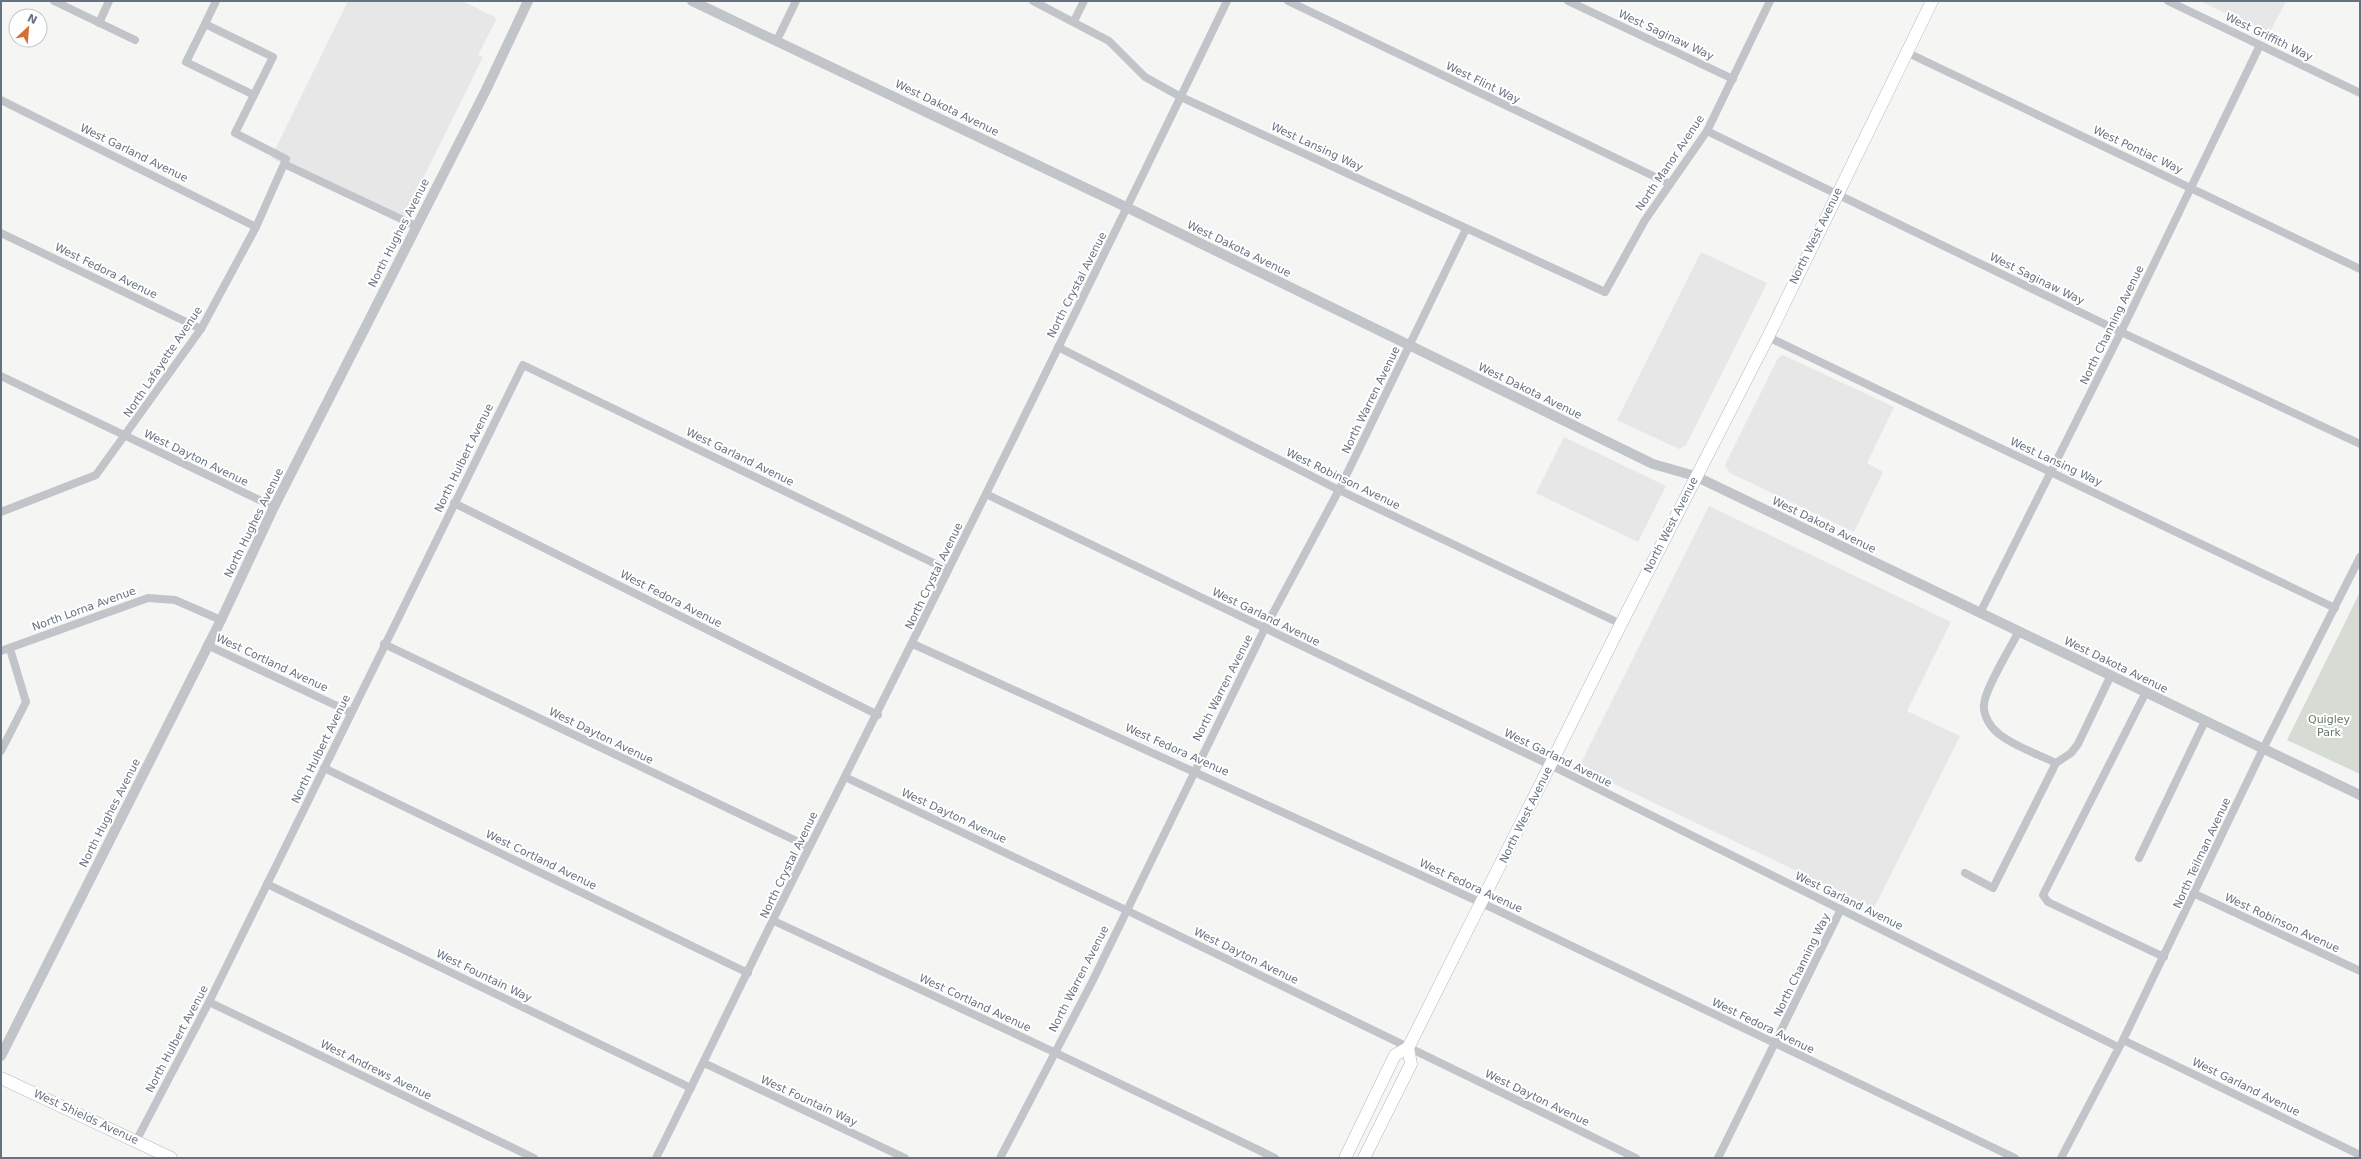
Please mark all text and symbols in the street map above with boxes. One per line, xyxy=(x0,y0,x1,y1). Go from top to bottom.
street label: West Saginaw Way xyxy=(1616,7,1716,63)
north arrow xyxy=(8,8,48,48)
street label: West Griffith Way xyxy=(2223,10,2315,64)
text: N xyxy=(25,12,39,27)
street label: West Flint Way xyxy=(1444,59,1523,107)
street label: West Dakota Avenue xyxy=(893,77,1001,139)
street label: North Manor Avenue xyxy=(1633,112,1707,214)
street label: West Lansing Way xyxy=(1269,120,1366,174)
street label: West Garland Avenue xyxy=(78,121,190,185)
street label: West Pontiac Way xyxy=(2091,123,2185,177)
street label: North Hughes Avenue xyxy=(366,176,432,290)
street label: North West Avenue xyxy=(1787,185,1845,286)
street label: West Dakota Avenue xyxy=(1185,218,1293,280)
street label: North Crystal Avenue xyxy=(1045,230,1109,340)
street label: West Fedora Avenue xyxy=(53,241,160,302)
street label: West Saginaw Way xyxy=(1987,250,2087,308)
street label: North Channing Avenue xyxy=(2077,263,2147,387)
street label: North Lafayette Avenue xyxy=(121,304,205,420)
street label: North Warren Avenue xyxy=(1339,344,1403,456)
street label: West Dakota Avenue xyxy=(1476,360,1584,422)
street label: North Hulbert Avenue xyxy=(432,401,496,515)
street label: West Garland Avenue xyxy=(684,425,796,489)
street label: West Dayton Avenue xyxy=(142,427,251,489)
street label: West Lansing Way xyxy=(2008,435,2105,489)
street label: West Robinson Avenue xyxy=(1284,446,1402,512)
street label: North Hughes Avenue xyxy=(222,466,286,580)
street label: North West Avenue xyxy=(1641,475,1701,575)
street label: West Dakota Avenue xyxy=(1770,494,1878,556)
street label: North Crystal Avenue xyxy=(902,520,966,632)
street label: West Fedora Avenue xyxy=(618,568,724,630)
street label: North Lorna Avenue xyxy=(30,584,138,634)
street label: West Garland Avenue xyxy=(1210,585,1322,649)
street label: West Cortland Avenue xyxy=(214,631,330,695)
street label: North Warren Avenue xyxy=(1190,632,1256,743)
street label: West Dakota Avenue xyxy=(2062,634,2170,696)
street label: North Hulbert Avenue xyxy=(289,692,353,806)
street label: West Dayton Avenue xyxy=(547,705,656,767)
park label: Quigley Park xyxy=(2308,713,2350,739)
street label: West Fedora Avenue xyxy=(1123,721,1231,779)
street label: West Garland Avenue xyxy=(1502,726,1614,790)
street label: North Hughes Avenue xyxy=(77,756,143,870)
street label: North West Avenue xyxy=(1497,764,1555,865)
street label: West Dayton Avenue xyxy=(899,786,1009,846)
street label: North Teilman Avenue xyxy=(2171,795,2234,910)
street label: North Crystal Avenue xyxy=(757,809,821,921)
street label: West Cortland Avenue xyxy=(483,827,599,893)
street label: West Fedora Avenue xyxy=(1417,856,1525,916)
street label: West Garland Avenue xyxy=(1793,869,1905,933)
street label: West Robinson Avenue xyxy=(2223,891,2342,955)
street label: North Channing Way xyxy=(1771,911,1833,1019)
street label: North Warren Avenue xyxy=(1046,923,1112,1034)
street label: West Dayton Avenue xyxy=(1192,925,1301,987)
street label: West Fountain Way xyxy=(434,947,535,1005)
street label: West Cortland Avenue xyxy=(917,971,1033,1035)
street label: North Hulbert Avenue xyxy=(143,983,211,1095)
street label: West Fedora Avenue xyxy=(1710,996,1817,1057)
street label: West Andrews Avenue xyxy=(318,1037,434,1103)
street label: West Garland Avenue xyxy=(2190,1055,2302,1119)
street label: West Dayton Avenue xyxy=(1483,1067,1592,1129)
street label: West Fountain Way xyxy=(759,1073,860,1129)
street label: West Shields Avenue xyxy=(31,1087,141,1147)

